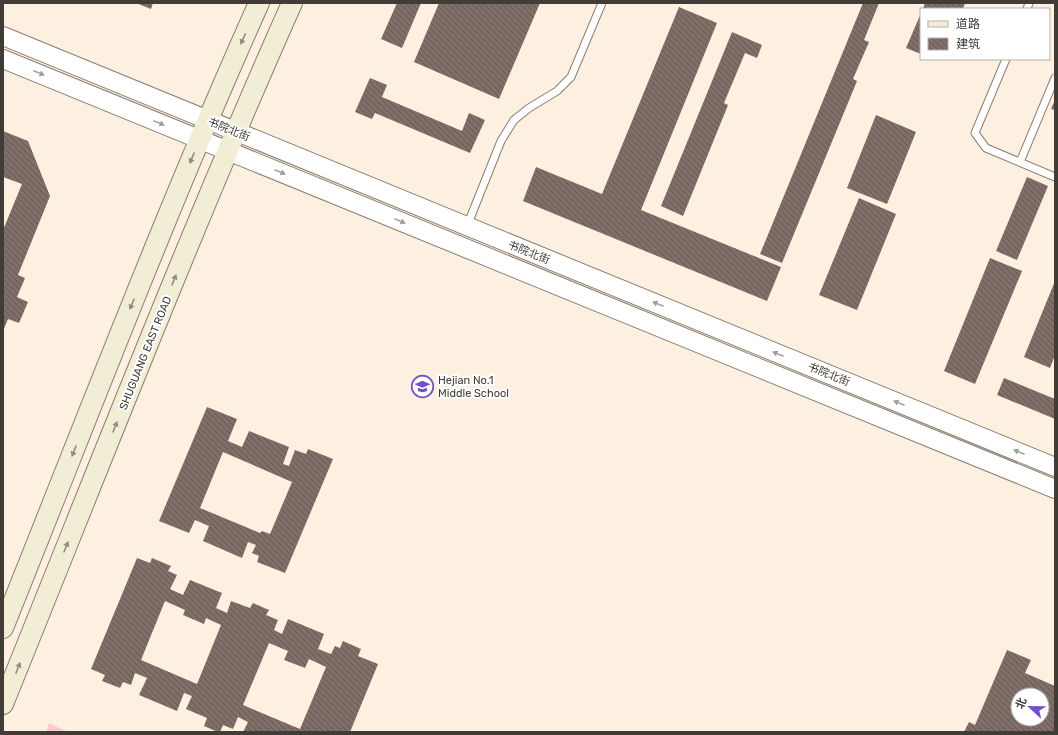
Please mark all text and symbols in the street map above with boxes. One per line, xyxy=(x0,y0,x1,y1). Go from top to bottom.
legend xyxy=(920,8,1050,60)
text: 道路 xyxy=(956,17,980,31)
one-way arrow xyxy=(240,33,246,44)
text: 建筑 xyxy=(956,37,980,51)
one-way arrow xyxy=(34,71,46,77)
street label: 书院北街 xyxy=(206,115,252,144)
one-way arrow xyxy=(154,120,166,126)
one-way arrow xyxy=(189,153,195,165)
one-way arrow xyxy=(274,169,286,175)
one-way arrow xyxy=(395,218,406,224)
street label: 书院北街 xyxy=(506,238,552,267)
one-way arrow xyxy=(172,274,178,286)
street label: SHUGUANG EAST ROAD xyxy=(117,294,174,412)
one-way arrow xyxy=(129,299,135,311)
one-way arrow xyxy=(651,301,663,307)
one-way arrow xyxy=(772,350,784,356)
street label: 书院北街 xyxy=(806,360,852,389)
school or university icon: Hejian No.1 Middle School xyxy=(409,373,435,399)
place label: Hejian No.1 Middle School xyxy=(438,374,509,400)
one-way arrow xyxy=(892,399,904,405)
one-way arrow xyxy=(112,421,118,432)
one-way arrow xyxy=(70,446,76,458)
one-way arrow xyxy=(1013,449,1024,455)
one-way arrow xyxy=(64,541,70,553)
one-way arrow xyxy=(15,661,21,673)
north arrow xyxy=(1010,687,1050,727)
text: 北 xyxy=(1013,696,1029,711)

